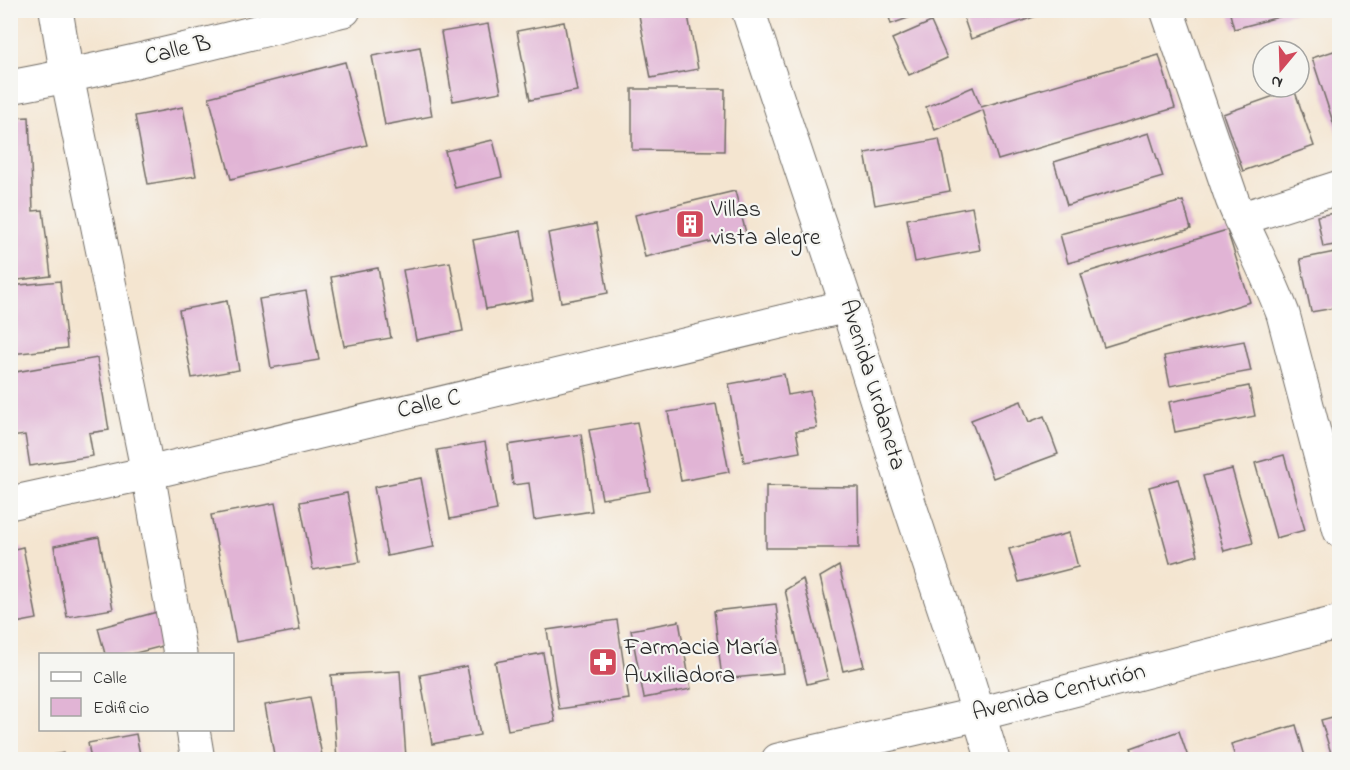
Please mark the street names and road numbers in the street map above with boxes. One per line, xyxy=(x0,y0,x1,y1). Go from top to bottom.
street label: Calle B xyxy=(141,26,215,76)
street label: Avenida Urdaneta xyxy=(829,295,915,475)
street label: Calle C xyxy=(394,381,464,429)
street label: Avenida Centurión xyxy=(969,655,1149,731)

